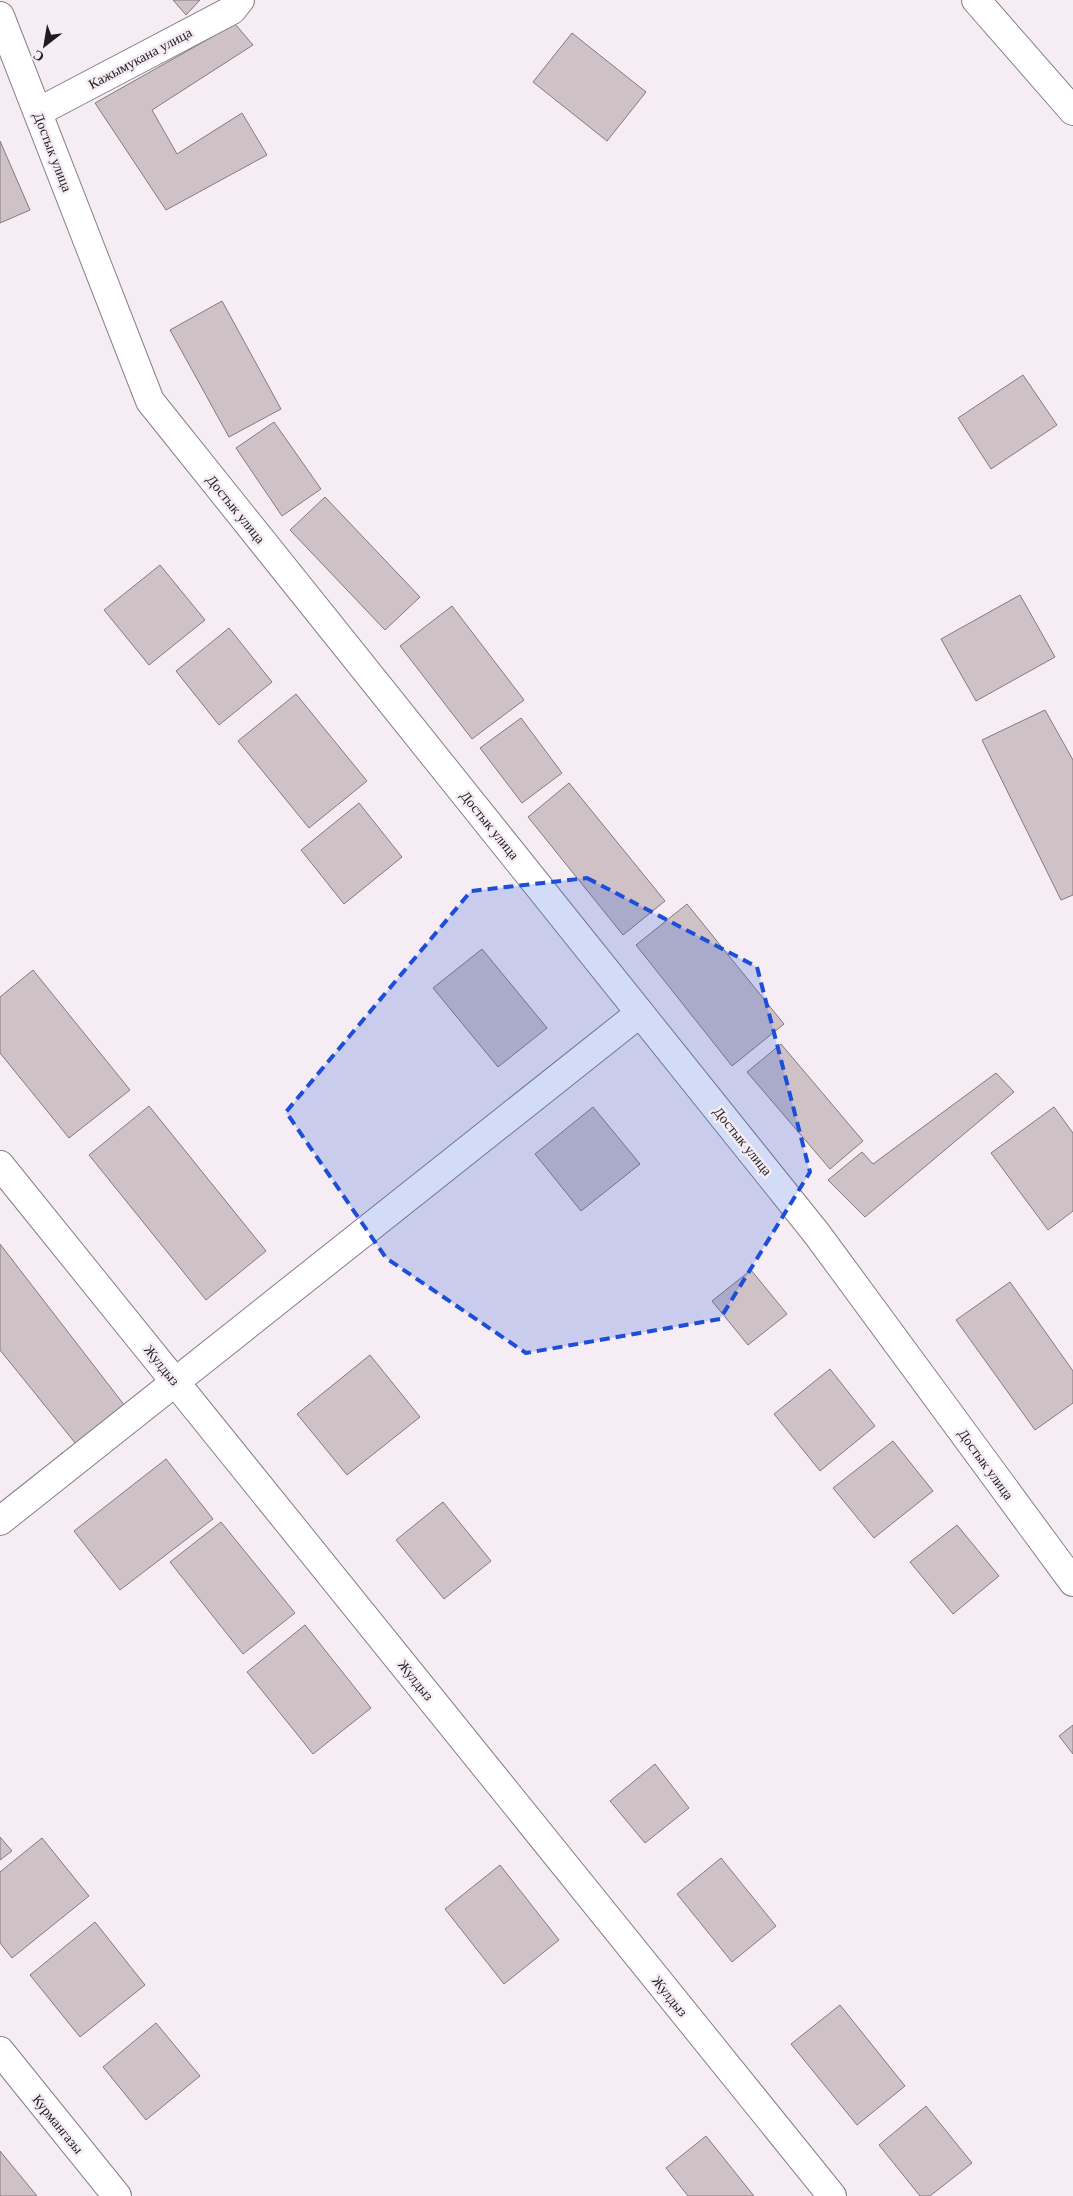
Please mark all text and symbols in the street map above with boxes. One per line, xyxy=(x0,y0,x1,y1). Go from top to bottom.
north arrow xyxy=(20,20,70,70)
street label: Кажымукана улица xyxy=(86,24,195,92)
text: С xyxy=(30,47,47,65)
street label: Достык улица xyxy=(31,111,75,195)
street label: Достык улица xyxy=(204,472,268,547)
street label: Достык улица xyxy=(458,788,522,863)
street label: Достык улица xyxy=(711,1104,775,1179)
street label: Жулдыз xyxy=(141,1342,183,1389)
street label: Достык улица xyxy=(955,1426,1017,1503)
street label: Жулдыз xyxy=(395,1657,437,1704)
street label: Жулдыз xyxy=(649,1973,691,2020)
street label: Курмангазы xyxy=(29,2092,86,2157)

